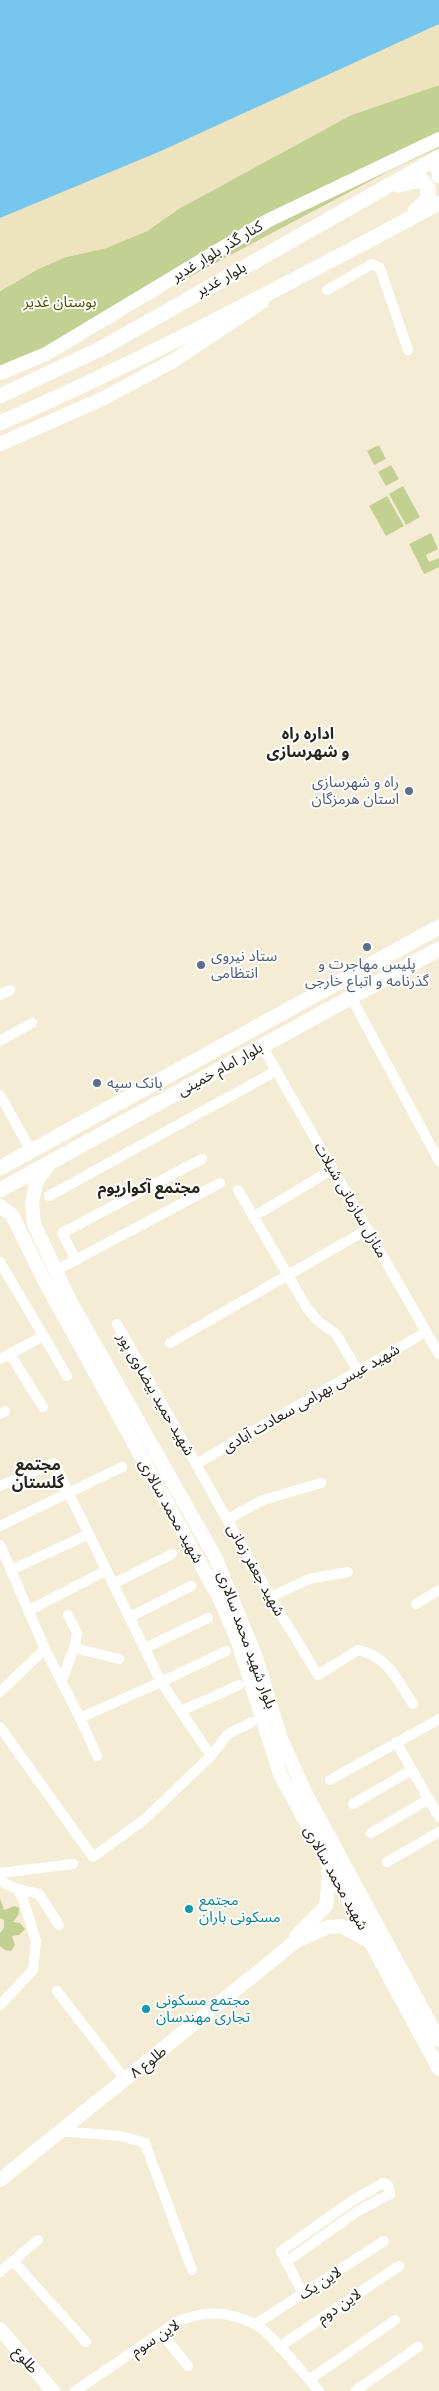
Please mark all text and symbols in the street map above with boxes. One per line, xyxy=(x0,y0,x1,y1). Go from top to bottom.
street label: کنار گذر بلوار غدیر xyxy=(168,217,266,285)
street label: بلوار غدیر xyxy=(193,258,249,300)
park label: بوستان غدیر xyxy=(23,293,96,311)
district label: اداره راه و شهرسازی xyxy=(267,724,349,761)
place label: راه و شهرسازی استان هرمزگان xyxy=(312,773,399,808)
marker: راه و شهرسازی استان هرمزگان xyxy=(403,785,415,797)
marker: پلیس مهاجرت و گذرنامه و اتباع خارجى xyxy=(361,941,373,953)
place label: ستاد نیروی انتظامی xyxy=(211,947,278,982)
place label: پلیس مهاجرت و گذرنامه و اتباع خارجى xyxy=(305,955,430,993)
marker: ستاد نیروی انتظامی xyxy=(195,959,207,971)
street label: بلوار امام خمینی xyxy=(174,1038,267,1102)
place label: بانک سپه xyxy=(107,1074,163,1093)
marker: بانک سپه xyxy=(91,1077,103,1089)
street label: منازل سازمانی شیلات xyxy=(311,1139,391,1261)
district label: مجتمع آکواریوم xyxy=(98,1177,200,1200)
street label: شهید حمید بیضاوی پور xyxy=(112,1328,199,1459)
street label: شهید عیسی بهرامی سعادت آبادی xyxy=(219,1340,403,1456)
district label: مجتمع گلستان xyxy=(12,1455,65,1492)
street label: شهید محمد سالاری xyxy=(135,1456,207,1566)
street label: شهید جعفر زمانی xyxy=(223,1521,289,1620)
street label: بلوار شهید محمد سالاری xyxy=(214,1569,280,1711)
street label: شهید محمد سالاری xyxy=(300,1823,372,1933)
place label: مجتمع مسکونی باران xyxy=(199,1891,281,1926)
marker: مجتمع مسکونی باران xyxy=(183,1903,195,1915)
place label: مجتمع مسکونی تجاری مهندسان xyxy=(156,1991,250,2026)
marker: مجتمع مسکونی تجاری مهندسان xyxy=(140,2003,152,2015)
street label: طلوع ۸ xyxy=(126,2042,172,2084)
street label: لاین یک xyxy=(295,2263,345,2303)
street label: لاین دوم xyxy=(314,2285,366,2329)
street label: لاین سوم xyxy=(127,2316,184,2362)
street label: طلوع xyxy=(7,2343,42,2379)

